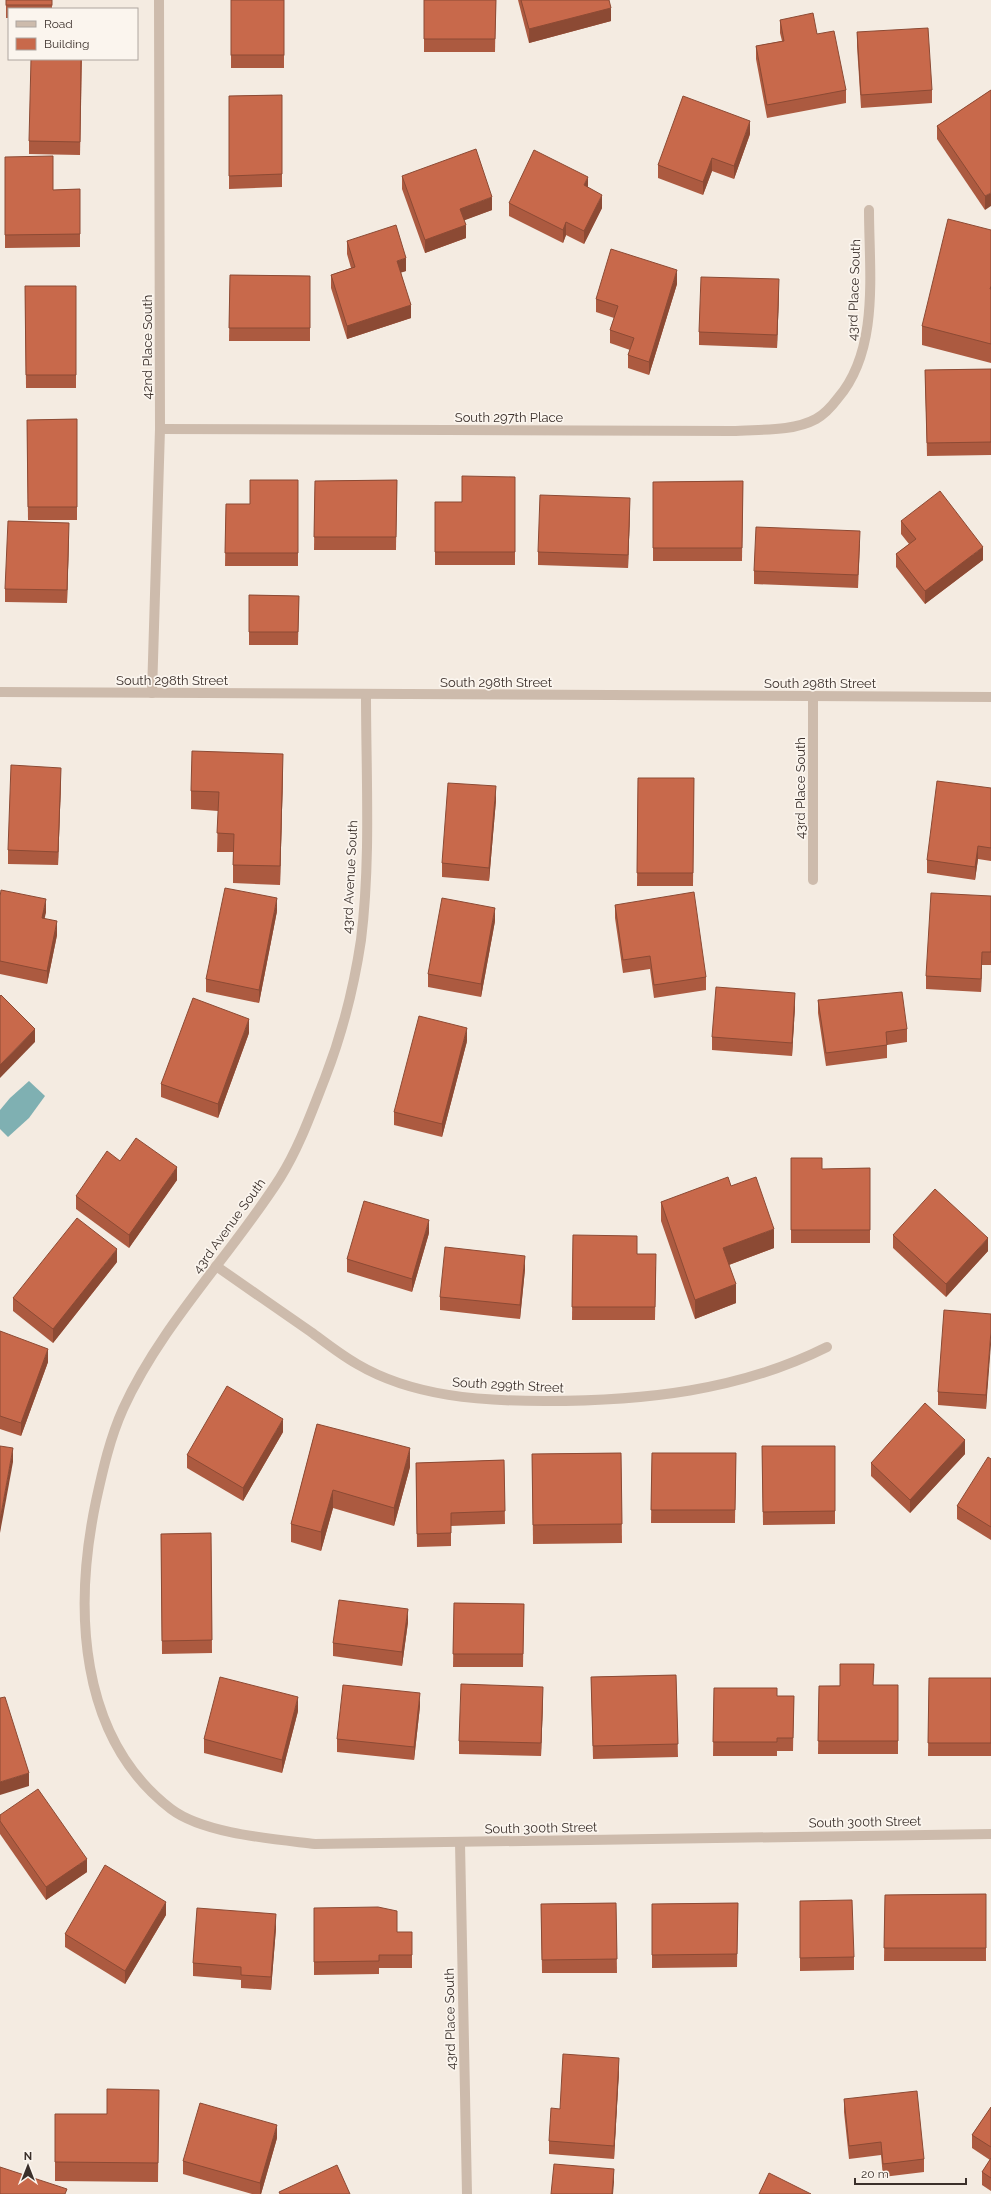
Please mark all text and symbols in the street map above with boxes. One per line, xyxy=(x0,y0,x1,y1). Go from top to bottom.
legend xyxy=(8,8,138,60)
text: Road xyxy=(44,17,73,31)
text: Building xyxy=(44,37,90,51)
street label: 43rd Place South xyxy=(845,239,863,341)
street label: 42nd Place South xyxy=(140,295,155,399)
street label: South 297th Place xyxy=(455,410,564,425)
street label: South 298th Street xyxy=(116,673,229,688)
street label: South 298th Street xyxy=(440,675,553,690)
street label: South 298th Street xyxy=(764,676,877,691)
street label: 43rd Place South xyxy=(793,737,808,839)
street label: 43rd Avenue South xyxy=(340,820,360,934)
street label: 43rd Avenue South xyxy=(190,1176,268,1276)
street label: South 299th Street xyxy=(452,1375,565,1395)
street label: South 300th Street xyxy=(809,1814,922,1830)
street label: South 300th Street xyxy=(485,1820,598,1836)
street label: 43rd Place South xyxy=(442,1968,458,2070)
north arrow xyxy=(8,2146,48,2186)
text: N xyxy=(24,2150,32,2163)
scale bar xyxy=(855,2160,966,2186)
text: 20 m xyxy=(861,2167,889,2181)

